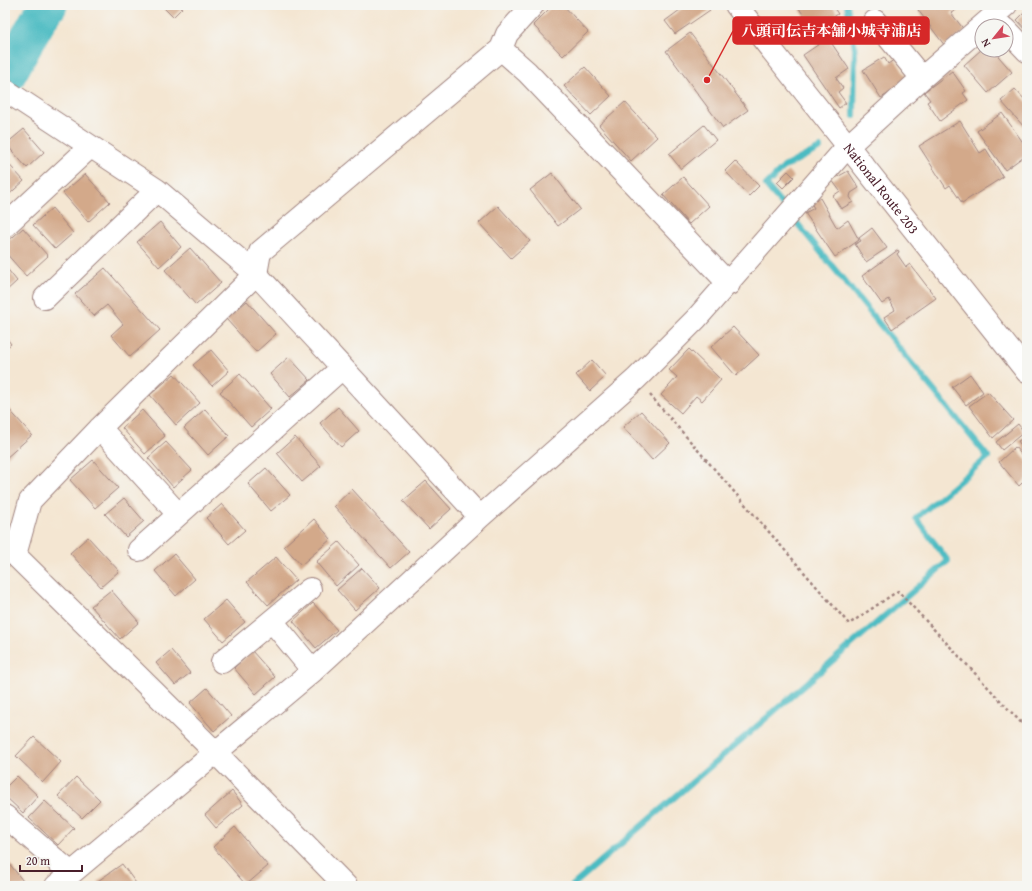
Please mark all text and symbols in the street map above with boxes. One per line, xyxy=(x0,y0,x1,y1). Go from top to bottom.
callout: 八頭司伝吉本舗小城寺浦店 xyxy=(733,17,929,44)
north arrow xyxy=(974,18,1014,58)
text: 八頭司伝吉本舗小城寺浦店 xyxy=(741,20,921,41)
text: N xyxy=(976,35,994,50)
street label: National Route 203 xyxy=(839,139,924,238)
scale bar xyxy=(20,847,82,873)
text: 20 m xyxy=(26,852,50,869)

